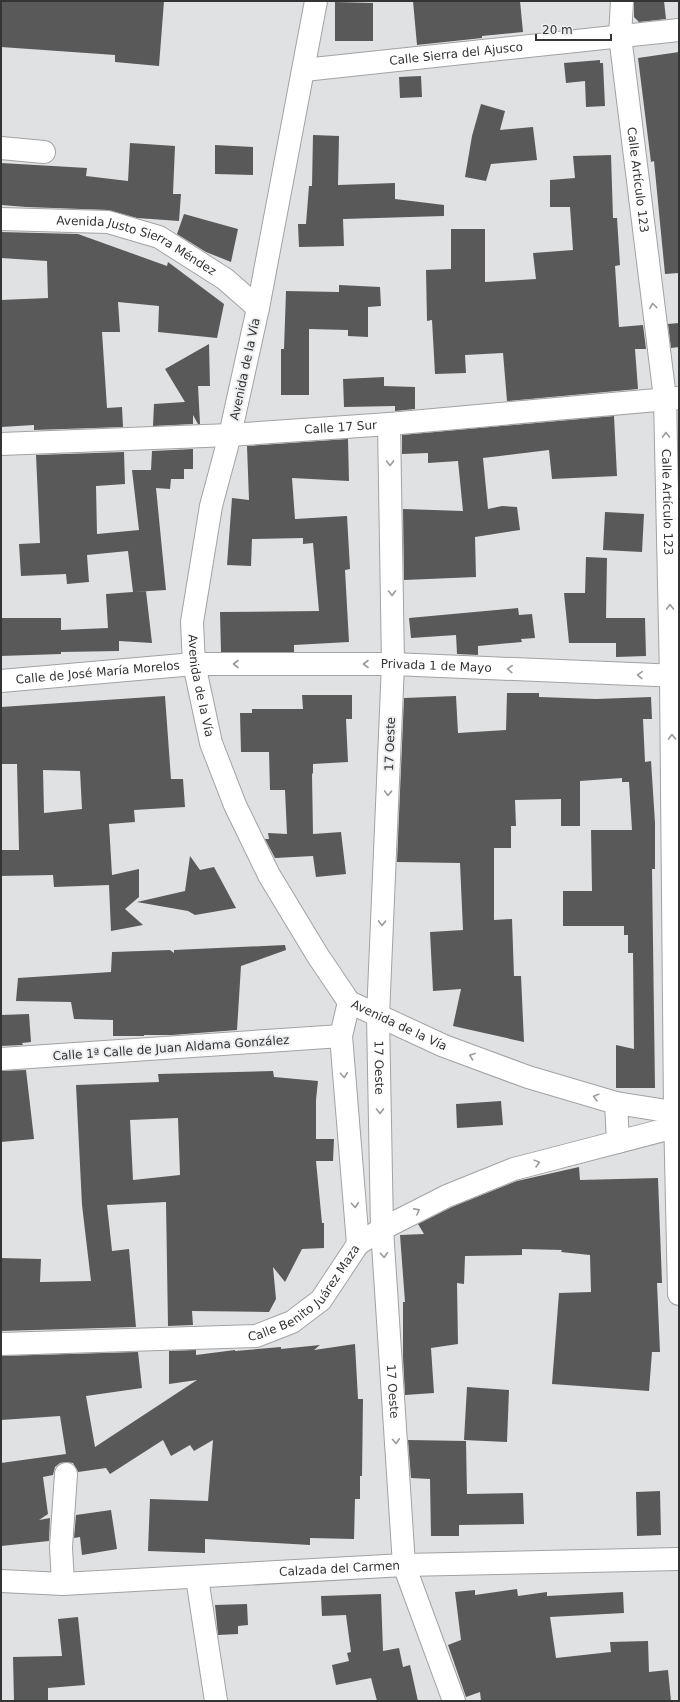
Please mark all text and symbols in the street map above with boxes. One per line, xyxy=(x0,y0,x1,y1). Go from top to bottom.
scale bar xyxy=(536,16,611,42)
text: 20 m xyxy=(542,23,573,37)
street label: Calle Sierra del Ajusco xyxy=(389,40,524,68)
street label: Calle Artículo 123 xyxy=(624,126,651,234)
street label: Avenida Justo Sierra Méndez xyxy=(56,214,219,278)
one-way arrow xyxy=(649,303,658,309)
street label: Avenida de la Vía xyxy=(227,317,263,421)
street label: Calle 17 Sur xyxy=(304,418,377,437)
one-way arrow xyxy=(661,432,670,438)
street label: Calle Artículo 123 xyxy=(659,449,675,556)
one-way arrow xyxy=(385,460,394,466)
one-way arrow xyxy=(388,590,396,596)
one-way arrow xyxy=(665,604,674,610)
street label: Avenida de la Vía xyxy=(186,634,217,738)
street label: Privada 1 de Mayo xyxy=(381,657,492,675)
street label: Calle de José María Morelos xyxy=(15,658,180,687)
one-way arrow xyxy=(233,660,239,668)
one-way arrow xyxy=(363,660,369,668)
one-way arrow xyxy=(507,665,513,674)
one-way arrow xyxy=(637,671,643,679)
street label: 17 Oeste xyxy=(382,717,398,771)
one-way arrow xyxy=(668,734,676,740)
one-way arrow xyxy=(383,790,392,796)
one-way arrow xyxy=(378,920,386,926)
street label: Avenida de la Vía xyxy=(349,997,449,1053)
street label: Calle 1ª Calle de Juan Aldama González xyxy=(52,1033,290,1063)
street label: 17 Oeste xyxy=(371,1040,386,1095)
one-way arrow xyxy=(469,1053,476,1061)
one-way arrow xyxy=(340,1072,349,1078)
one-way arrow xyxy=(593,1093,600,1102)
one-way arrow xyxy=(376,1108,384,1114)
one-way arrow xyxy=(534,1159,541,1168)
one-way arrow xyxy=(350,1202,359,1208)
one-way arrow xyxy=(413,1208,420,1216)
street label: Calle Benito Juárez Maza xyxy=(248,1242,363,1343)
one-way arrow xyxy=(379,1252,388,1258)
street label: 17 Oeste xyxy=(384,1364,401,1419)
one-way arrow xyxy=(391,1437,400,1444)
street label: Calzada del Carmen xyxy=(279,1558,400,1579)

